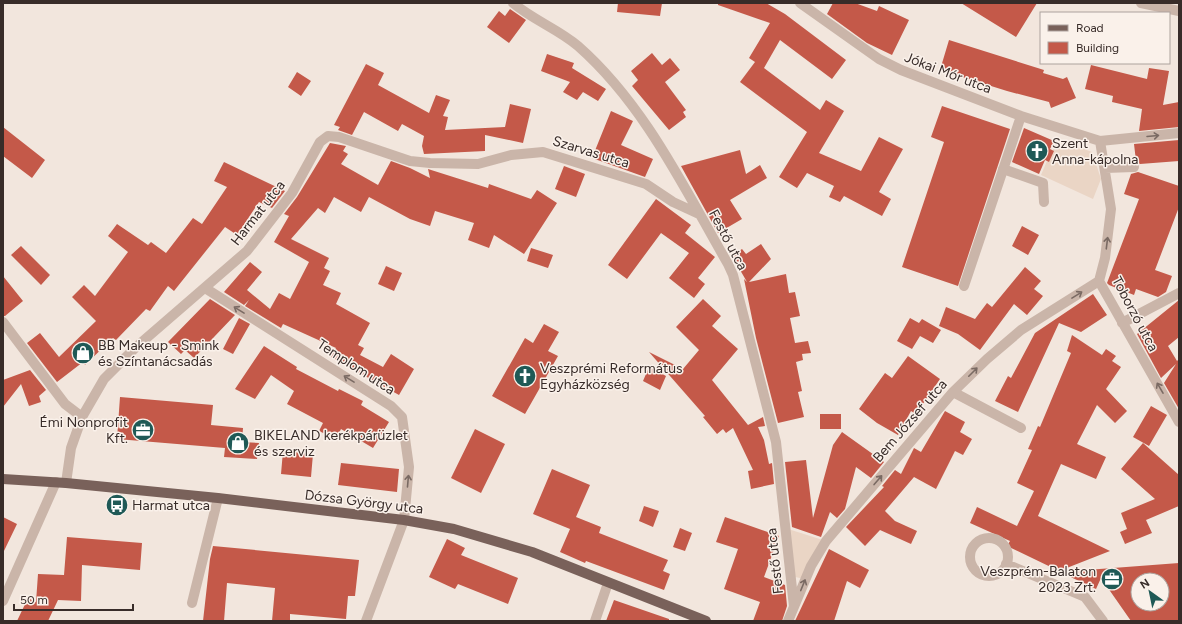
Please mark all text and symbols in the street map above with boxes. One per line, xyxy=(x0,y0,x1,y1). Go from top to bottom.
legend xyxy=(1040,12,1170,64)
text: Road xyxy=(1076,21,1104,35)
text: Building xyxy=(1076,41,1119,55)
street label: Jókai Mór utca xyxy=(902,49,994,97)
street label: Szarvas utca xyxy=(551,132,631,172)
one-way arrow xyxy=(1146,133,1159,140)
place label: Szent Anna-kápolna xyxy=(1052,135,1138,168)
church icon: Szent Anna-kápolna xyxy=(1024,138,1050,164)
street label: Harmat utca xyxy=(227,177,289,249)
street label: Festő utca xyxy=(705,207,751,273)
one-way arrow xyxy=(1103,237,1111,250)
street label: Toborzó utca xyxy=(1108,274,1162,354)
one-way arrow xyxy=(1071,290,1083,298)
one-way arrow xyxy=(233,305,245,313)
street label: Templom utca xyxy=(314,336,398,398)
place label: BB Makeup - Smink és Színtanácsadás xyxy=(98,337,219,370)
shop icon: BB Makeup - Smink és Színtanácsadás xyxy=(70,340,96,366)
place label: Veszprémi Református Egyházközség xyxy=(540,360,683,393)
church icon: Veszprémi Református Egyházközség xyxy=(512,363,538,389)
one-way arrow xyxy=(968,367,978,377)
one-way arrow xyxy=(343,375,354,384)
street label: Bem József utca xyxy=(869,376,951,466)
one-way arrow xyxy=(1155,383,1163,395)
place label: Émi Nonprofit Kft. xyxy=(39,414,128,447)
office icon: Émi Nonprofit Kft. xyxy=(130,417,156,443)
place label: BIKELAND kerékpárüzlet és szerviz xyxy=(254,427,408,460)
shop icon: BIKELAND kerékpárüzlet és szerviz xyxy=(225,430,251,456)
one-way arrow xyxy=(404,475,411,488)
one-way arrow xyxy=(873,475,882,485)
street label: Dózsa György utca xyxy=(304,486,424,518)
bus stop icon: Harmat utca xyxy=(104,492,130,518)
place label: Harmat utca xyxy=(132,497,210,514)
street label: Festő utca xyxy=(763,527,787,595)
place label: Veszprém-Balaton 2023 Zrt. xyxy=(980,563,1096,596)
office icon: Veszprém-Balaton 2023 Zrt. xyxy=(1099,566,1125,592)
north arrow xyxy=(1130,572,1170,612)
text: N xyxy=(1138,576,1152,592)
one-way arrow xyxy=(800,579,807,591)
scale bar xyxy=(14,586,133,612)
text: 50 m xyxy=(20,593,48,607)

